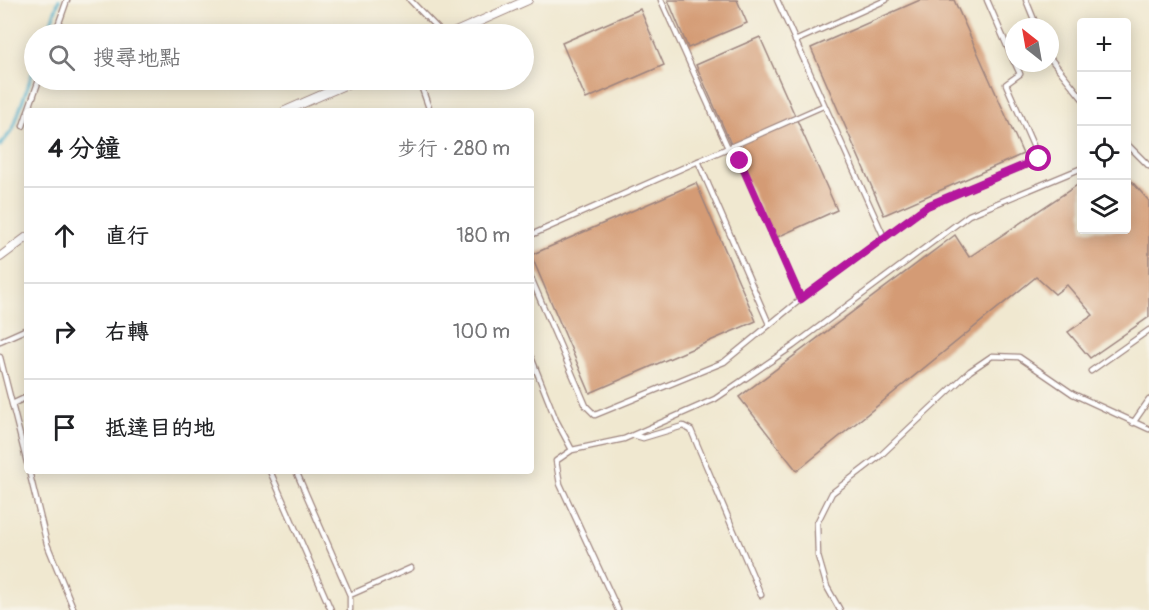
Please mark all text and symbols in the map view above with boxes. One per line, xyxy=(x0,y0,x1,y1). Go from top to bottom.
north arrow xyxy=(1005,18,1059,72)
map controls xyxy=(1077,18,1131,234)
button: + xyxy=(1077,18,1131,72)
search box xyxy=(24,24,534,90)
icon: search xyxy=(45,41,78,74)
text: 搜尋地點 xyxy=(93,44,181,72)
button: − xyxy=(1077,72,1131,126)
button: locate xyxy=(1077,126,1131,180)
text: 4 分鐘 xyxy=(48,133,121,165)
text: 步行 · 280 m xyxy=(398,136,510,161)
route start xyxy=(1025,145,1051,171)
route end xyxy=(726,147,752,173)
button: layers xyxy=(1077,180,1131,234)
icon: ahead xyxy=(48,219,81,252)
text: 直行 xyxy=(105,222,149,250)
text: 180 m xyxy=(456,223,510,248)
icon: right xyxy=(48,315,81,348)
text: 右轉 xyxy=(105,318,149,346)
text: 100 m xyxy=(453,319,510,344)
icon: arrive xyxy=(48,411,81,444)
text: 抵達目的地 xyxy=(105,414,215,442)

